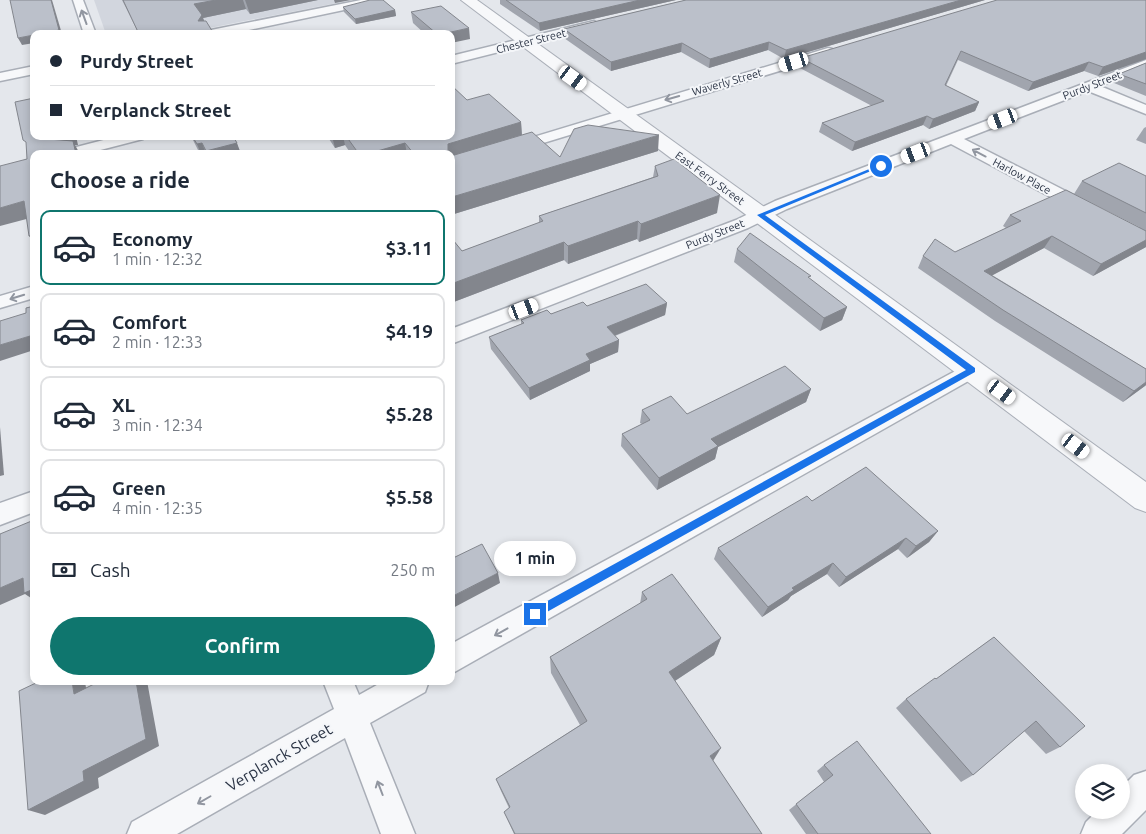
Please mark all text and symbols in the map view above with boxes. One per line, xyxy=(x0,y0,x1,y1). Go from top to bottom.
one-way arrow xyxy=(79,10,88,25)
street label: Chester Street xyxy=(495,26,568,55)
text: Purdy Street xyxy=(80,50,194,72)
car xyxy=(777,50,810,74)
car xyxy=(556,63,589,93)
street label: Waverly Street xyxy=(690,66,764,98)
street label: Purdy Street xyxy=(1061,68,1124,102)
one-way arrow xyxy=(664,94,680,104)
text: Verplanck Street xyxy=(80,99,231,121)
car xyxy=(986,107,1019,131)
car xyxy=(899,141,932,165)
one-way arrow xyxy=(971,148,986,158)
street label: East Ferry Street xyxy=(673,149,747,207)
route start xyxy=(870,155,892,177)
street label: Harlow Place xyxy=(991,156,1053,196)
text: Choose a ride xyxy=(50,167,190,192)
street label: Purdy Street xyxy=(684,217,747,251)
icon: car xyxy=(52,225,97,270)
text: Economy xyxy=(112,228,193,250)
text: $3.11 xyxy=(385,237,433,259)
text: 1 min · 12:32 xyxy=(112,250,203,268)
one-way arrow xyxy=(9,293,25,303)
car xyxy=(507,297,540,321)
icon: car xyxy=(52,308,97,353)
text: Comfort xyxy=(112,311,187,333)
text: $4.19 xyxy=(385,320,433,342)
text: 2 min · 12:33 xyxy=(112,333,203,351)
car xyxy=(985,377,1018,407)
icon: car xyxy=(52,391,97,436)
text: XL xyxy=(112,394,135,416)
text: $5.28 xyxy=(385,403,433,425)
text: 3 min · 12:34 xyxy=(112,416,203,434)
car xyxy=(1059,431,1092,461)
icon: car xyxy=(52,474,97,519)
text: Green xyxy=(112,477,166,499)
text: $5.58 xyxy=(385,486,433,508)
text: 4 min · 12:35 xyxy=(112,499,203,517)
callout: 1 min xyxy=(494,542,576,576)
text: 1 min xyxy=(515,549,555,567)
icon: cash xyxy=(50,556,78,584)
text: Cash xyxy=(90,559,131,581)
text: 250 m xyxy=(390,561,435,579)
route end xyxy=(524,603,546,625)
button: Confirm xyxy=(50,617,435,675)
one-way arrow xyxy=(495,628,509,638)
street label: Verplanck Street xyxy=(223,719,336,795)
map controls xyxy=(1075,764,1130,819)
button: layers xyxy=(1075,764,1130,819)
one-way arrow xyxy=(375,781,384,797)
one-way arrow xyxy=(197,796,212,805)

